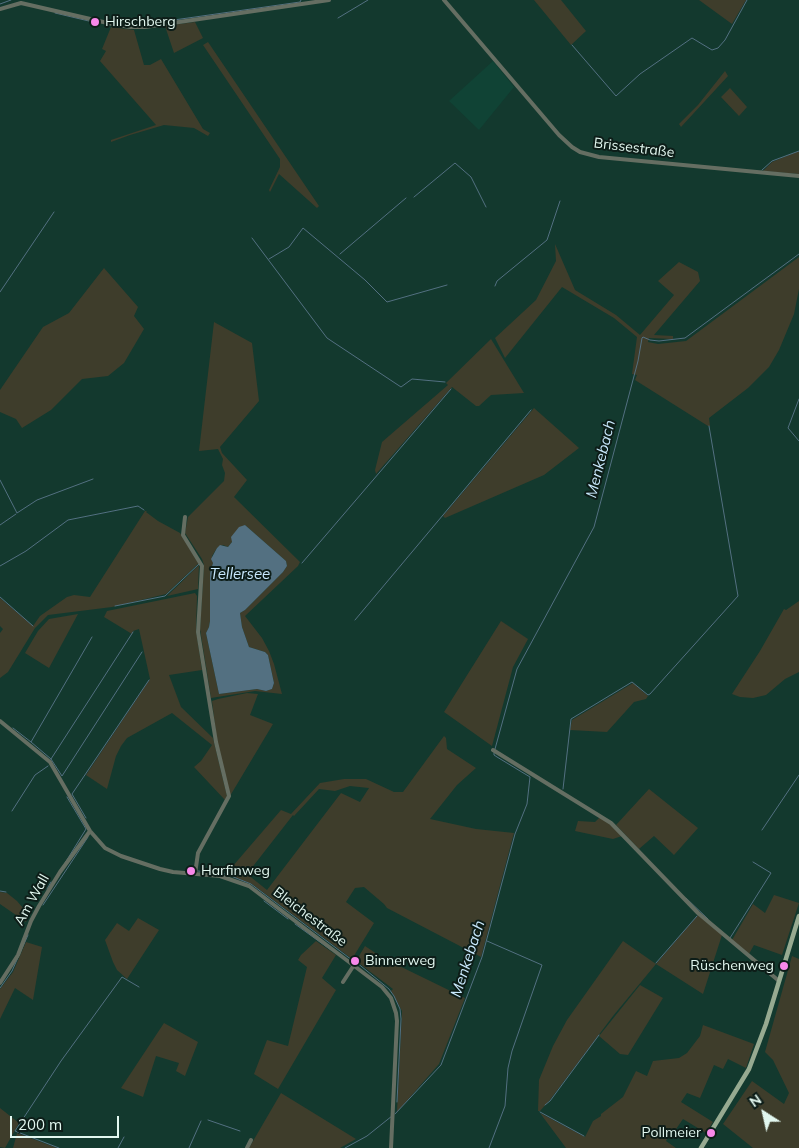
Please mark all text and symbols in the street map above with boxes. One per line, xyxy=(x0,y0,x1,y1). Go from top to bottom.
place label: Hirschberg xyxy=(105,14,176,30)
marker: Hirschberg xyxy=(89,16,101,28)
street label: Brissestraße xyxy=(593,135,675,161)
water label: Menkebach xyxy=(583,418,619,500)
water label: Tellersee xyxy=(210,565,270,583)
place label: Harfinweg xyxy=(201,863,270,879)
marker: Harfinweg xyxy=(185,865,197,877)
street label: Am Wall xyxy=(11,871,53,929)
street label: Bleichestraße xyxy=(270,884,350,950)
water label: Menkebach xyxy=(447,918,489,1000)
place label: Binnerweg xyxy=(365,953,435,969)
marker: Binnerweg xyxy=(349,955,361,967)
place label: Rüschenweg xyxy=(690,958,774,974)
marker: Rüschenweg xyxy=(778,960,790,972)
north arrow xyxy=(739,1088,789,1138)
text: N xyxy=(746,1090,765,1111)
scale bar xyxy=(12,1106,121,1138)
text: 200 m xyxy=(18,1115,62,1134)
place label: Pollmeier xyxy=(642,1125,701,1141)
marker: Pollmeier xyxy=(705,1127,717,1139)

